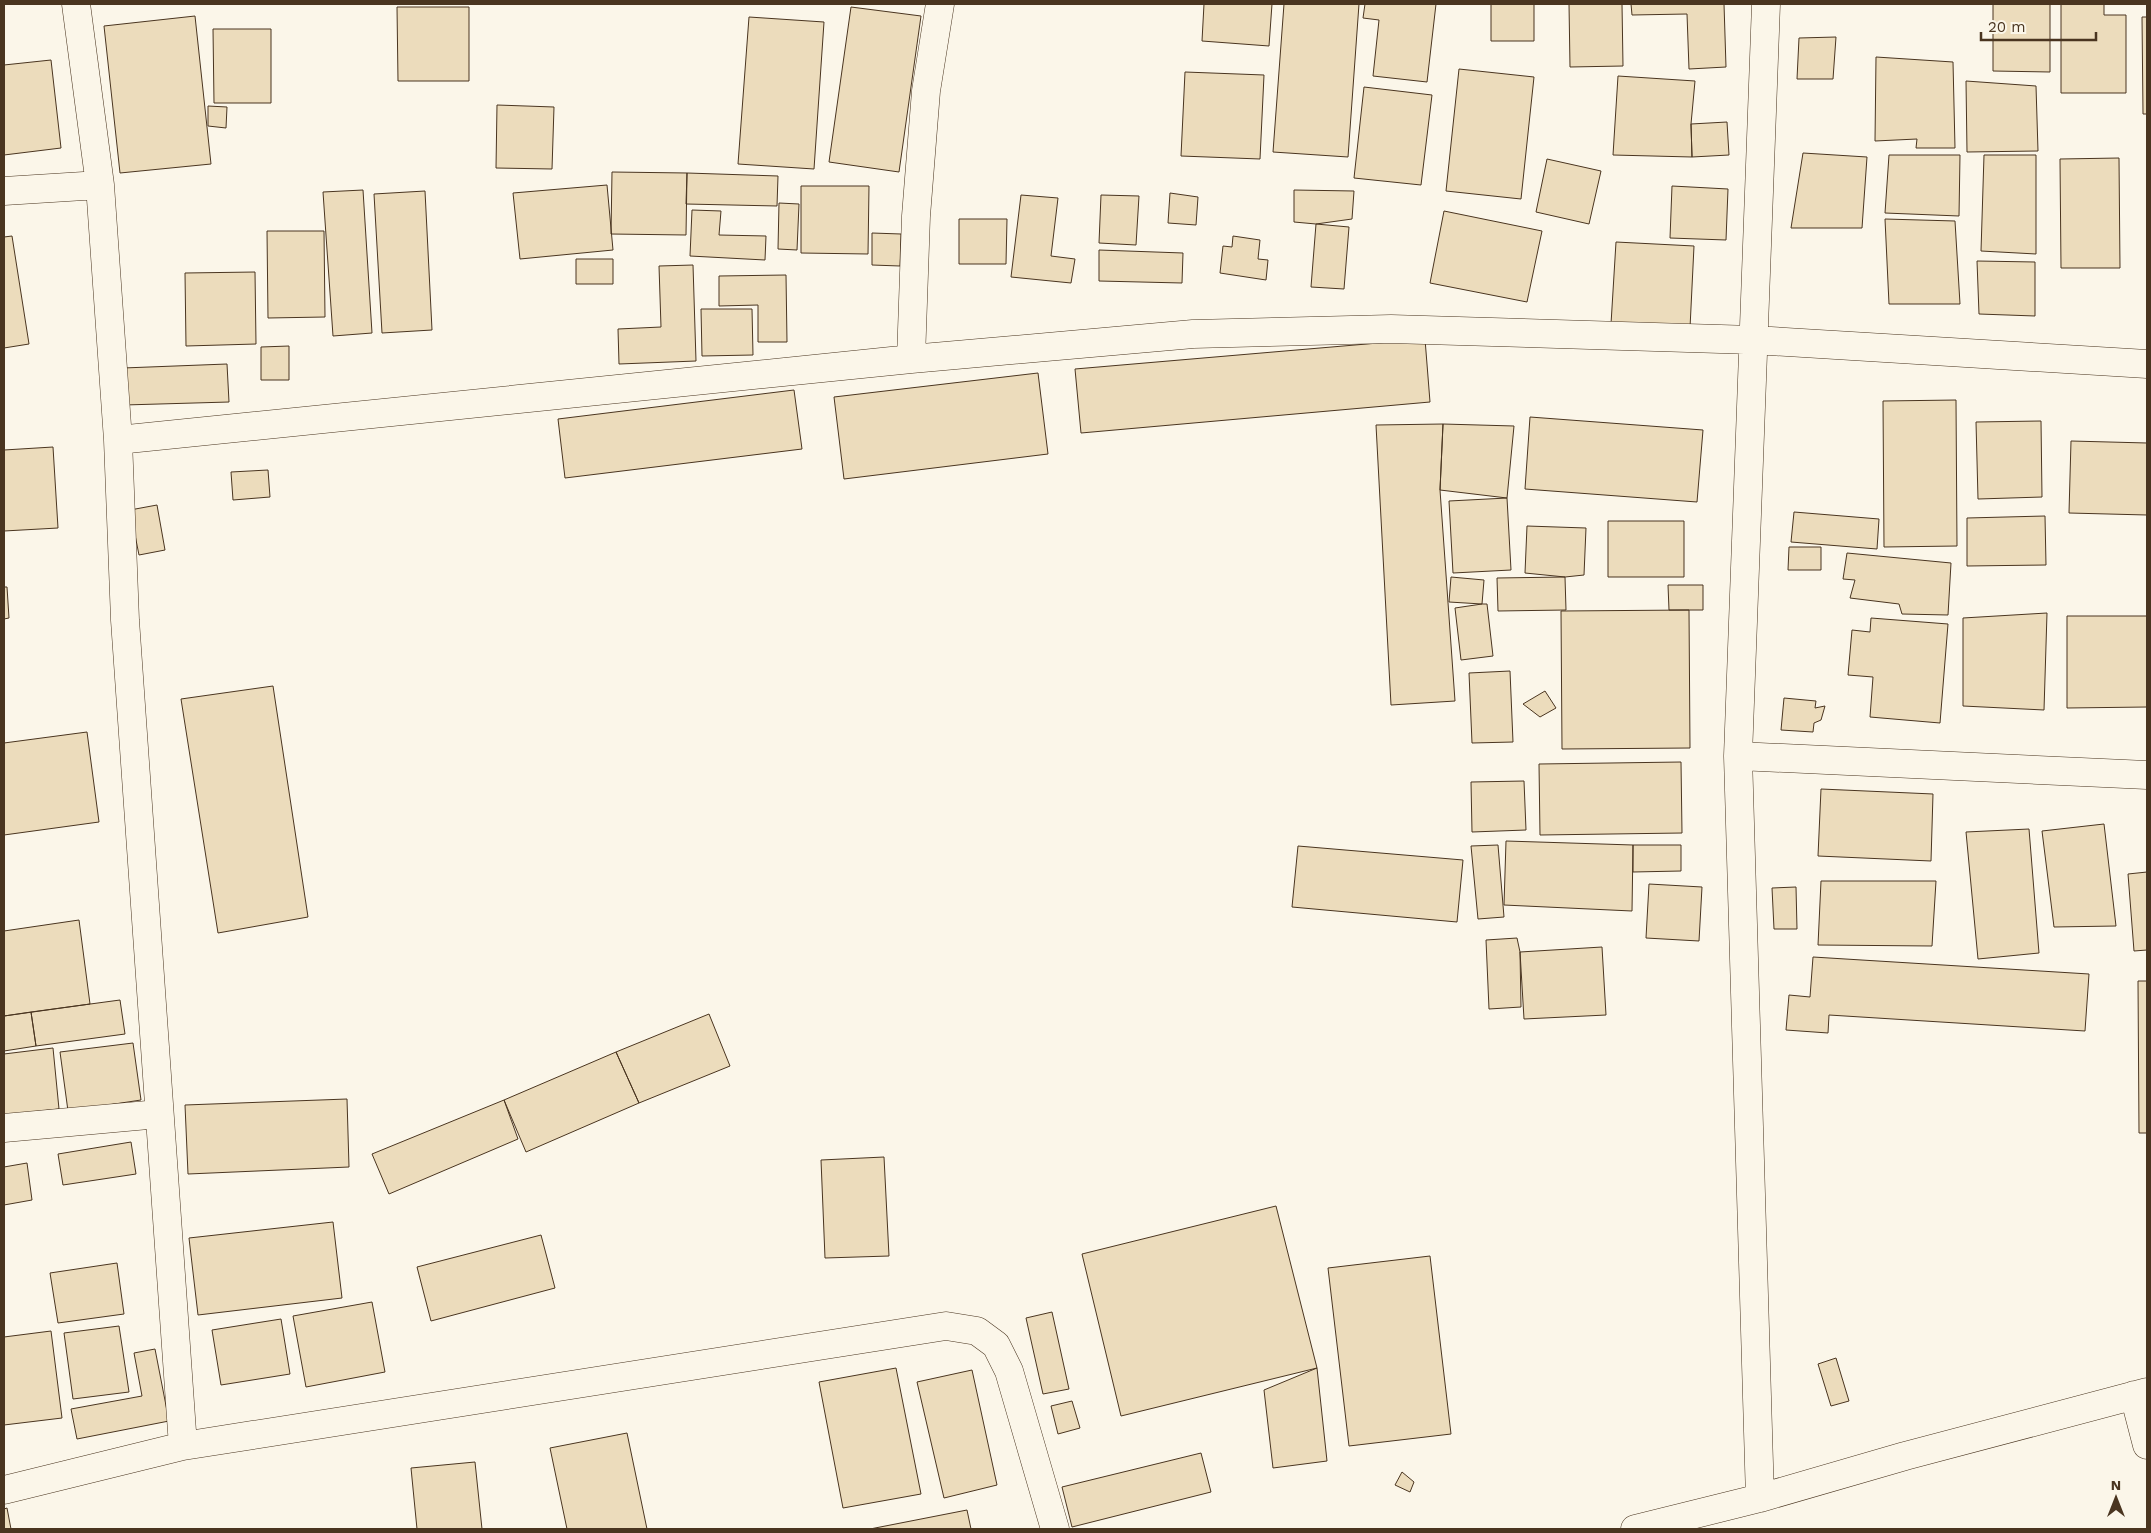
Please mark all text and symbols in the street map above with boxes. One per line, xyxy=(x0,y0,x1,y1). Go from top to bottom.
scale bar xyxy=(1981,10,2096,42)
text: 20 m xyxy=(1988,18,2026,36)
north arrow xyxy=(2091,1473,2141,1523)
text: N xyxy=(2111,1477,2121,1493)

